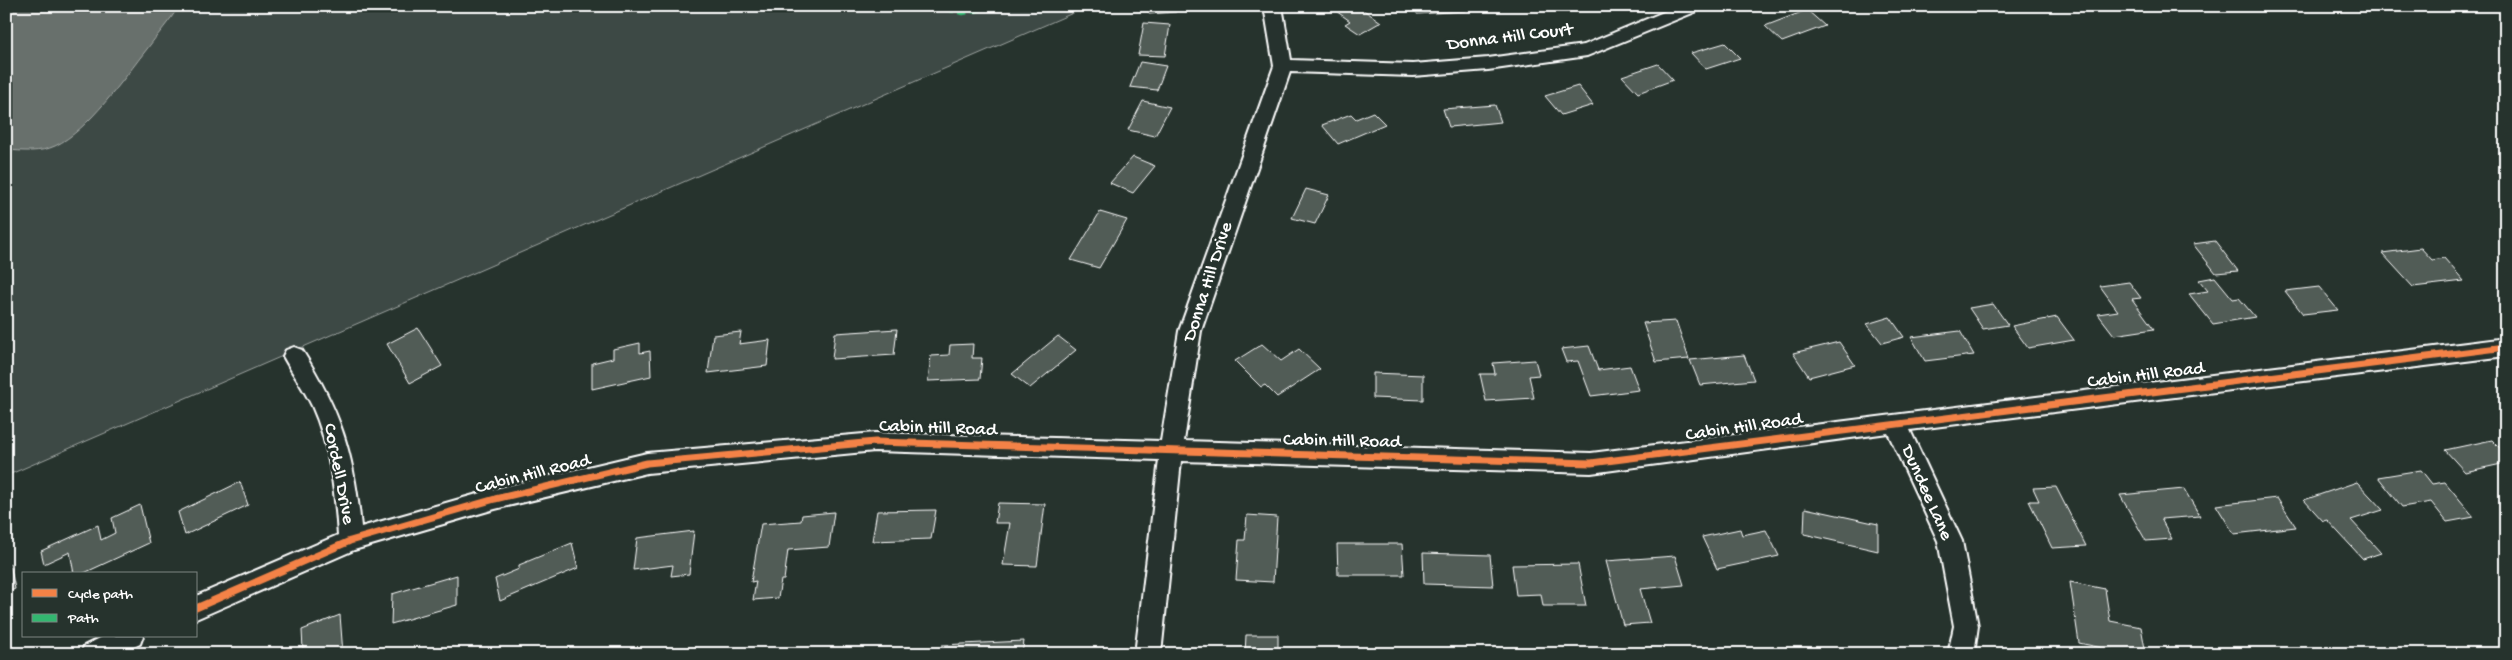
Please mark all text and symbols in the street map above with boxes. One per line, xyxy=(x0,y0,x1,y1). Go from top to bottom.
street label: Donna Hill Court xyxy=(1444,19,1577,57)
street label: Donna Hill Drive xyxy=(1178,219,1239,347)
street label: Cabin Hill Road xyxy=(2086,357,2208,395)
street label: Cabin Hill Road xyxy=(1684,408,1806,448)
street label: Cabin Hill Road xyxy=(879,415,999,443)
street label: Cordell Drive xyxy=(317,422,359,526)
street label: Cabin Hill Road xyxy=(1283,429,1403,455)
street label: Dundee Lane xyxy=(1894,440,1957,544)
street label: Cabin Hill Road xyxy=(473,449,595,500)
legend xyxy=(22,572,198,638)
text: Cycle path xyxy=(68,586,133,604)
text: Path xyxy=(67,610,99,628)

